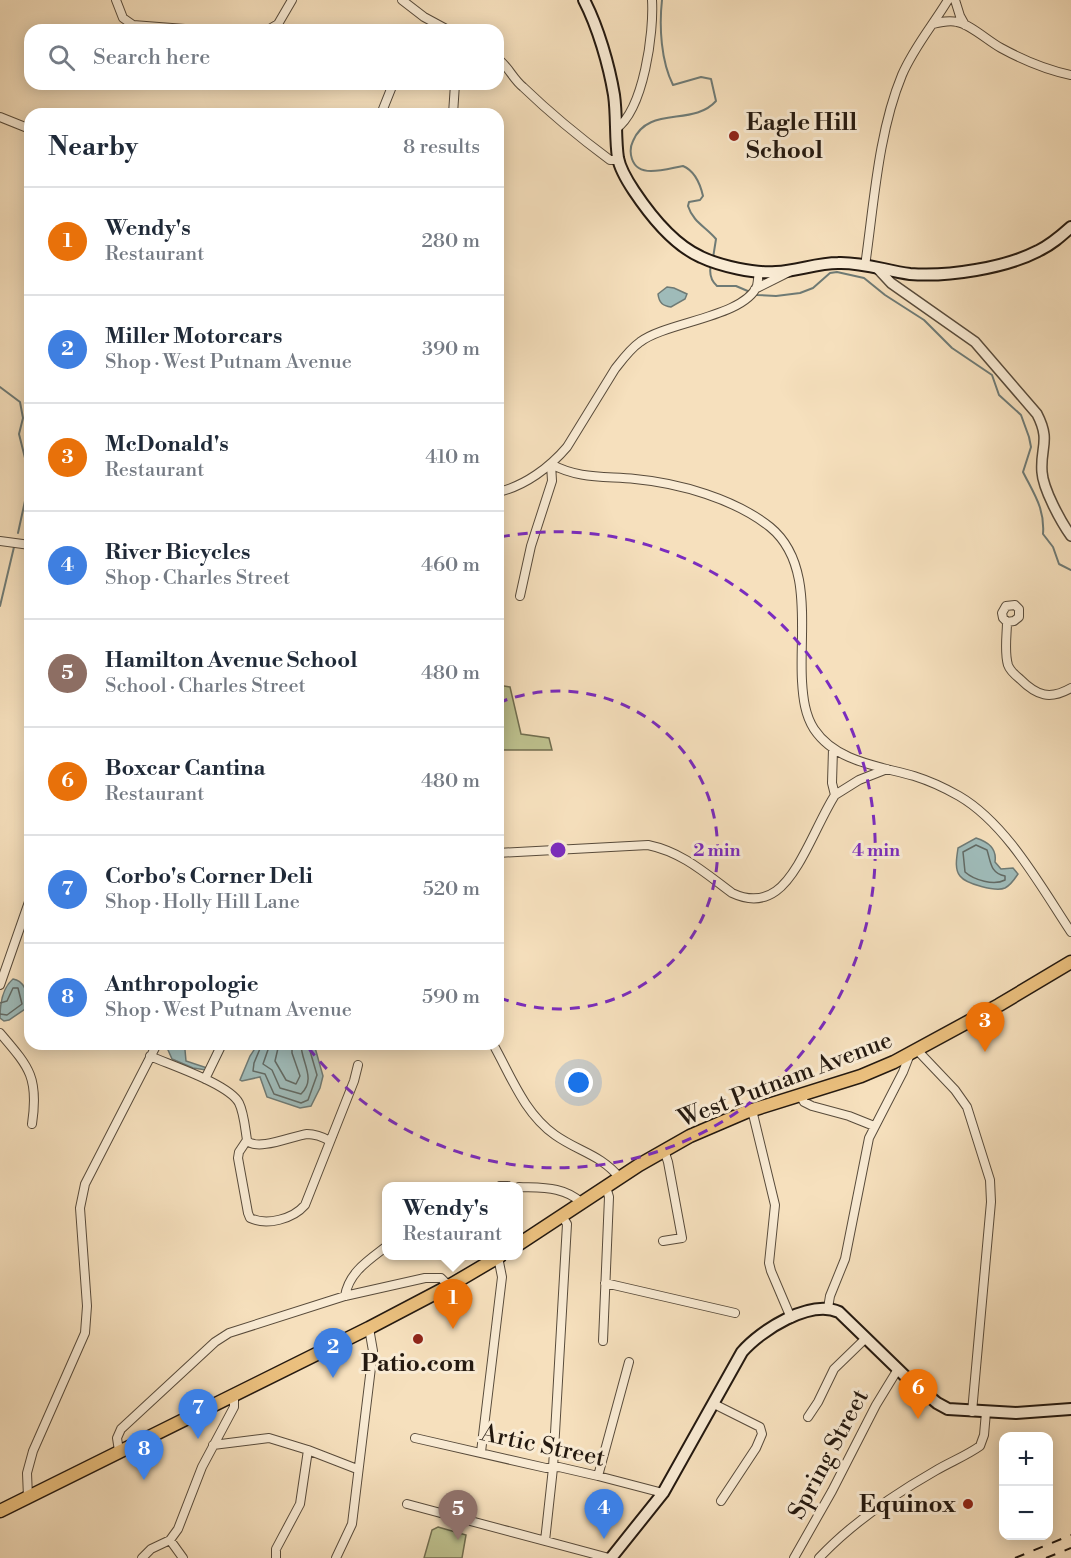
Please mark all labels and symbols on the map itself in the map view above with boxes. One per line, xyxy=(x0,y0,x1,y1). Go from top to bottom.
place label: Eagle Hill School xyxy=(746,108,857,166)
marker: Eagle Hill School xyxy=(727,129,741,143)
text: 2 min xyxy=(693,839,741,862)
text: 4 min xyxy=(852,839,900,862)
centre of rings xyxy=(548,840,568,860)
pin: 3 xyxy=(966,1002,1004,1052)
street label: West Putnam Avenue xyxy=(673,1025,897,1135)
your location xyxy=(564,1068,593,1097)
pin: 1 xyxy=(434,1280,472,1329)
pin: 2 xyxy=(314,1328,352,1378)
marker: Patio.com xyxy=(411,1332,425,1346)
place label: Patio.com xyxy=(361,1349,475,1379)
pin: 6 xyxy=(898,1370,938,1419)
street label: Spring Street xyxy=(782,1384,876,1525)
pin: 7 xyxy=(178,1390,218,1439)
street label: Artic Street xyxy=(477,1418,608,1474)
pin: 8 xyxy=(124,1430,164,1480)
pin: 5 xyxy=(438,1490,478,1540)
pin: 4 xyxy=(584,1490,624,1539)
place label: Equinox xyxy=(859,1490,956,1520)
marker: Equinox xyxy=(961,1497,975,1511)

